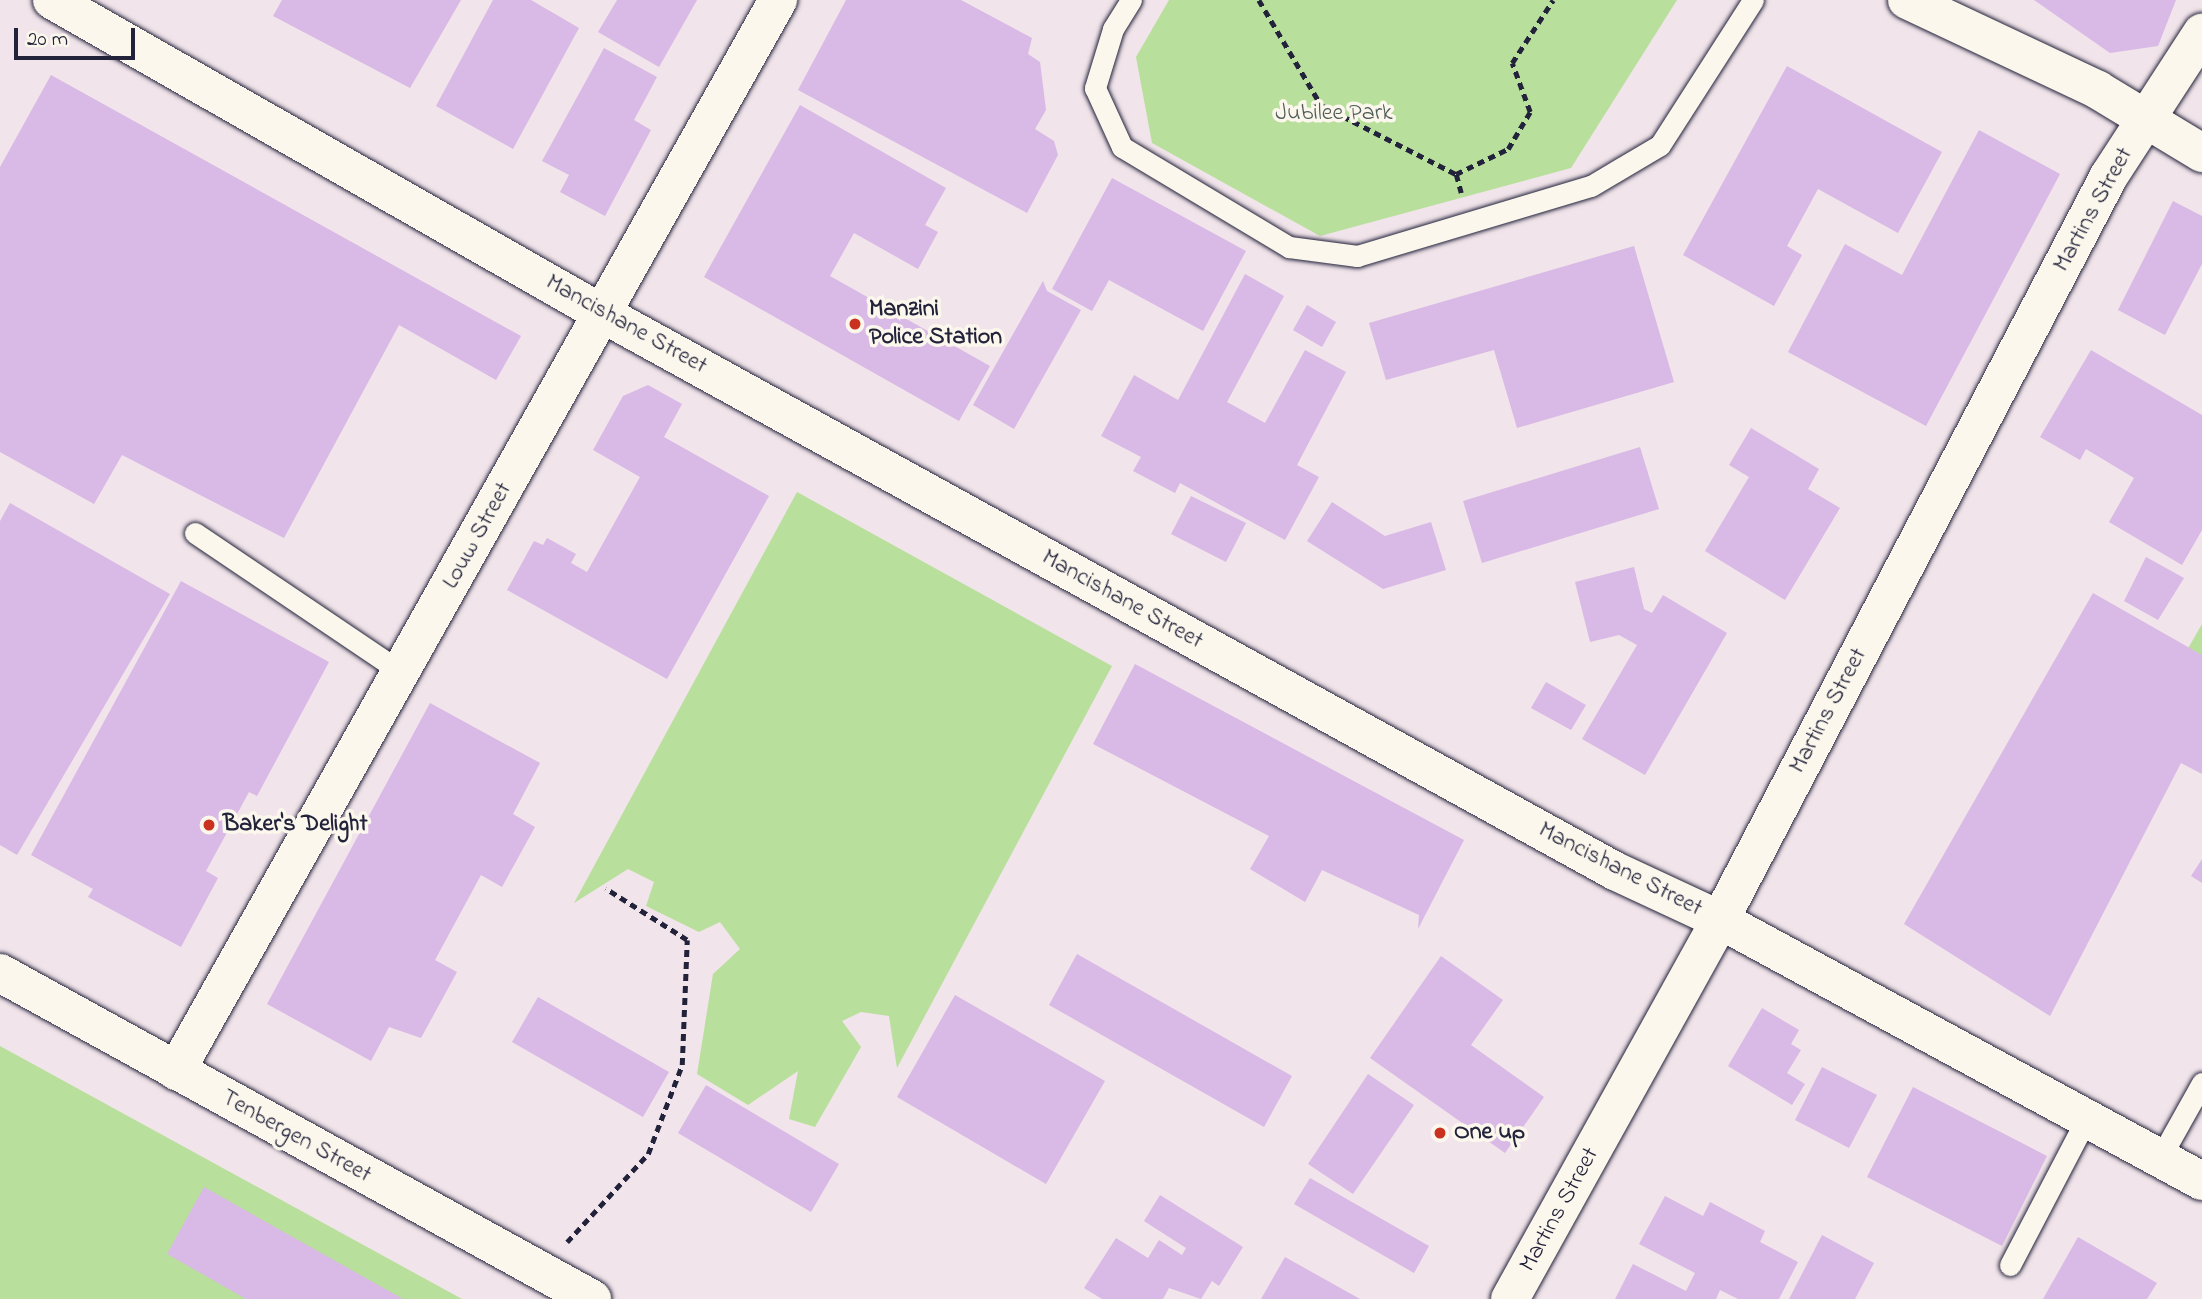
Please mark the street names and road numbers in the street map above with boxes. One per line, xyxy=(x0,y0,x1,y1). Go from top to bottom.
street label: Martins Street xyxy=(2048,143,2140,277)
street label: Mancishane Street xyxy=(540,269,712,381)
street label: Louw Street xyxy=(437,478,519,594)
street label: Mancishane Street xyxy=(1036,544,1208,656)
street label: Martins Street xyxy=(1784,643,1874,779)
street label: Mancishane Street xyxy=(1533,816,1707,924)
street label: Tenbergen Street xyxy=(216,1084,376,1190)
street label: Martins Street xyxy=(1514,1143,1606,1277)

